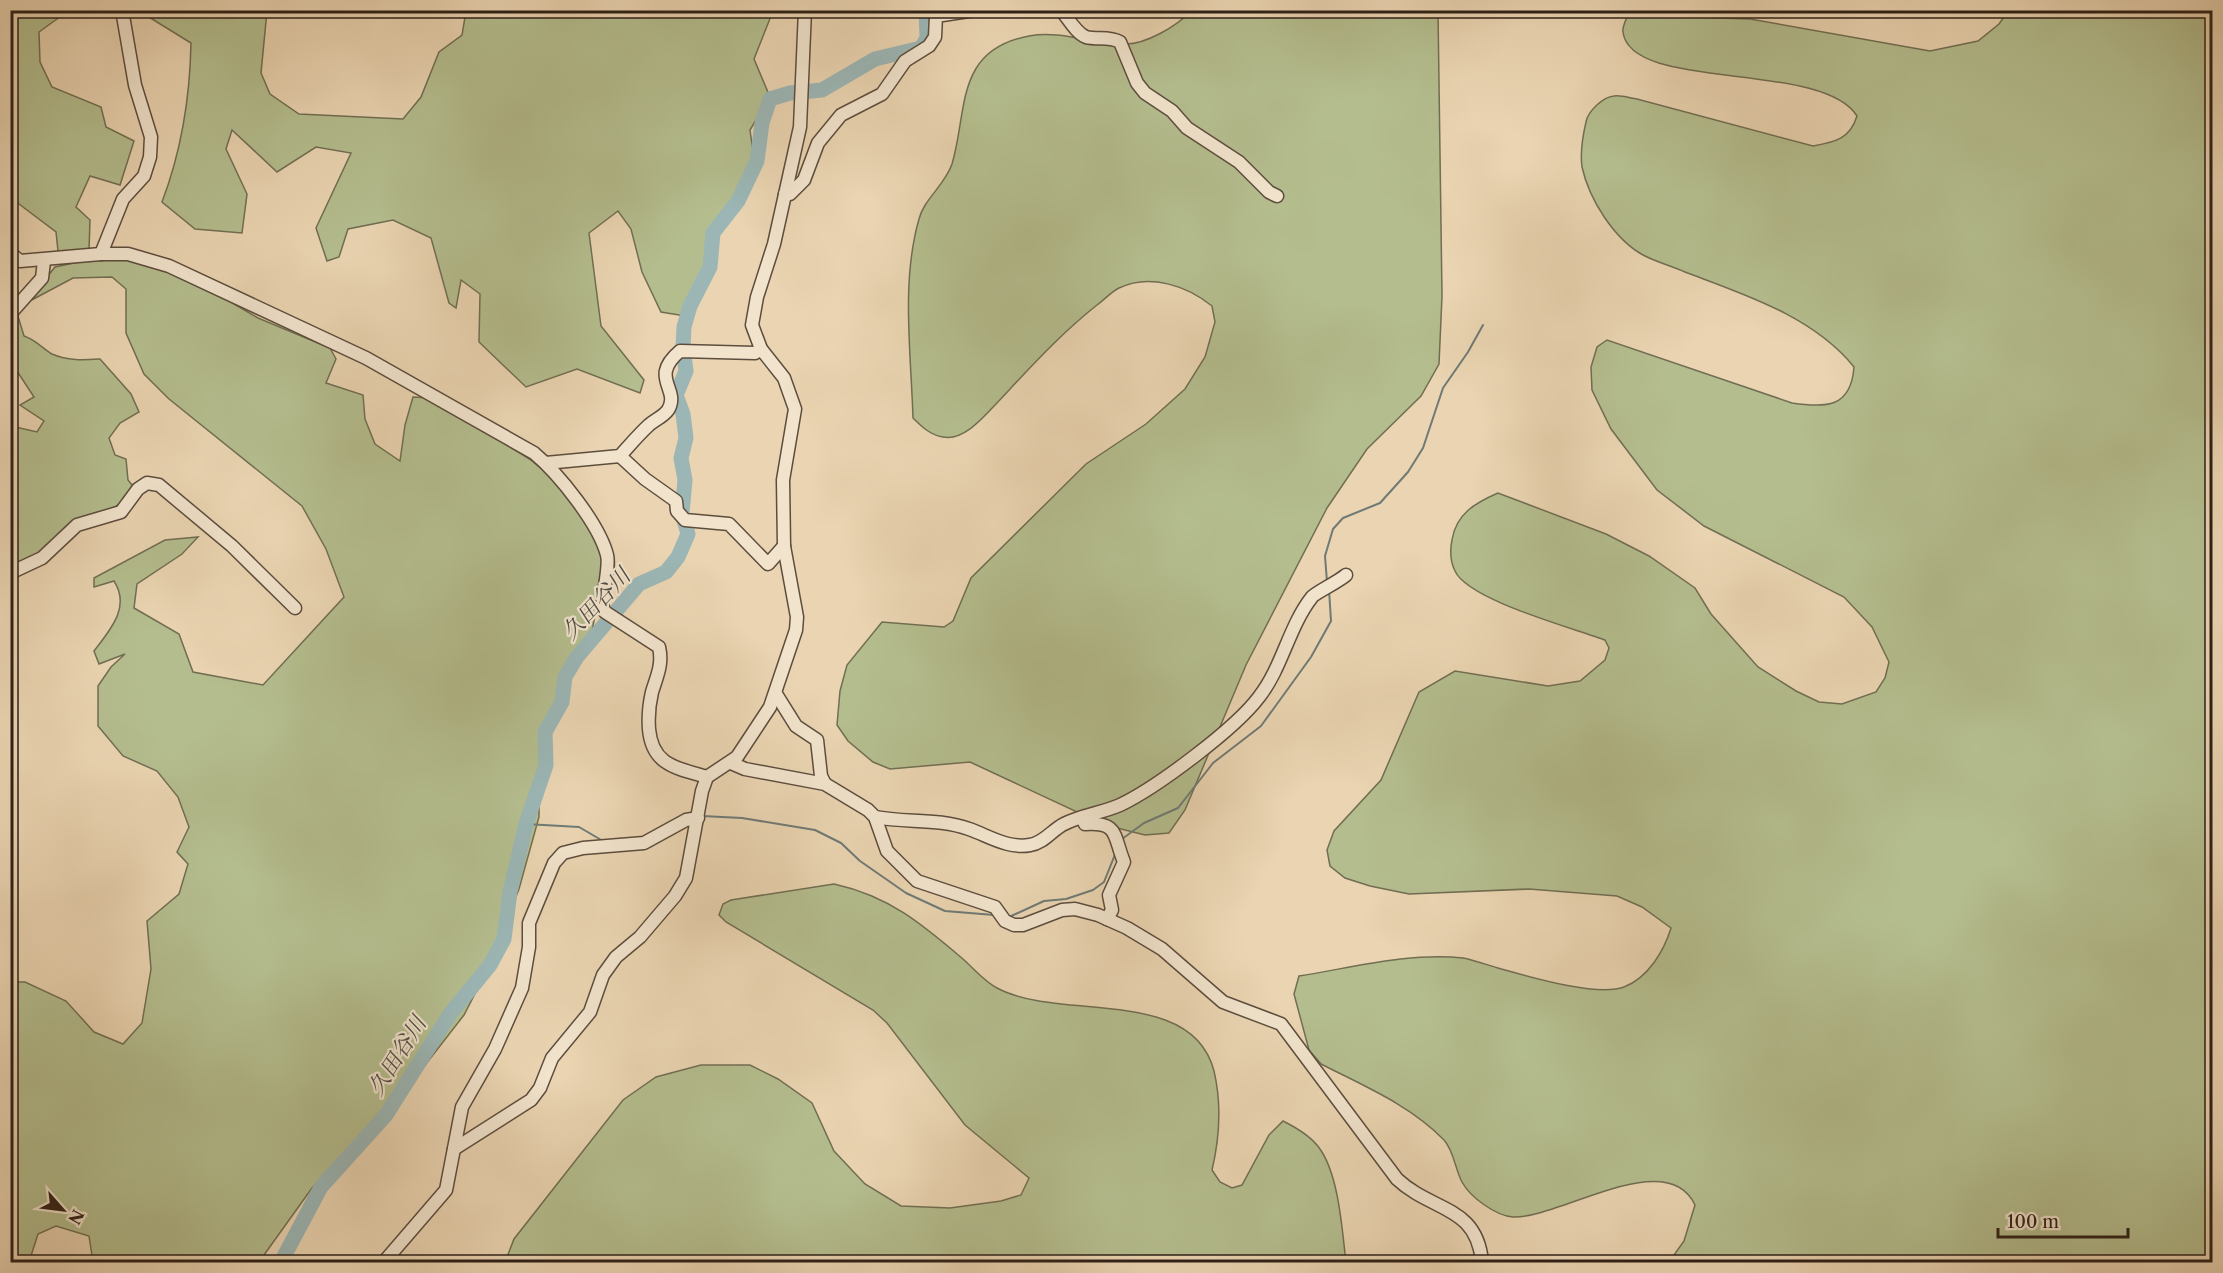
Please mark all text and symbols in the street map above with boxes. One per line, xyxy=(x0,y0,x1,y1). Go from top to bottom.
water label: 久田谷川 xyxy=(556,561,637,645)
water label: 久田谷川 xyxy=(362,1010,433,1100)
north arrow xyxy=(33,1180,93,1240)
scale bar xyxy=(1998,1201,2128,1239)
text: N xyxy=(64,1206,88,1228)
text: 100 m xyxy=(2007,1211,2059,1233)

